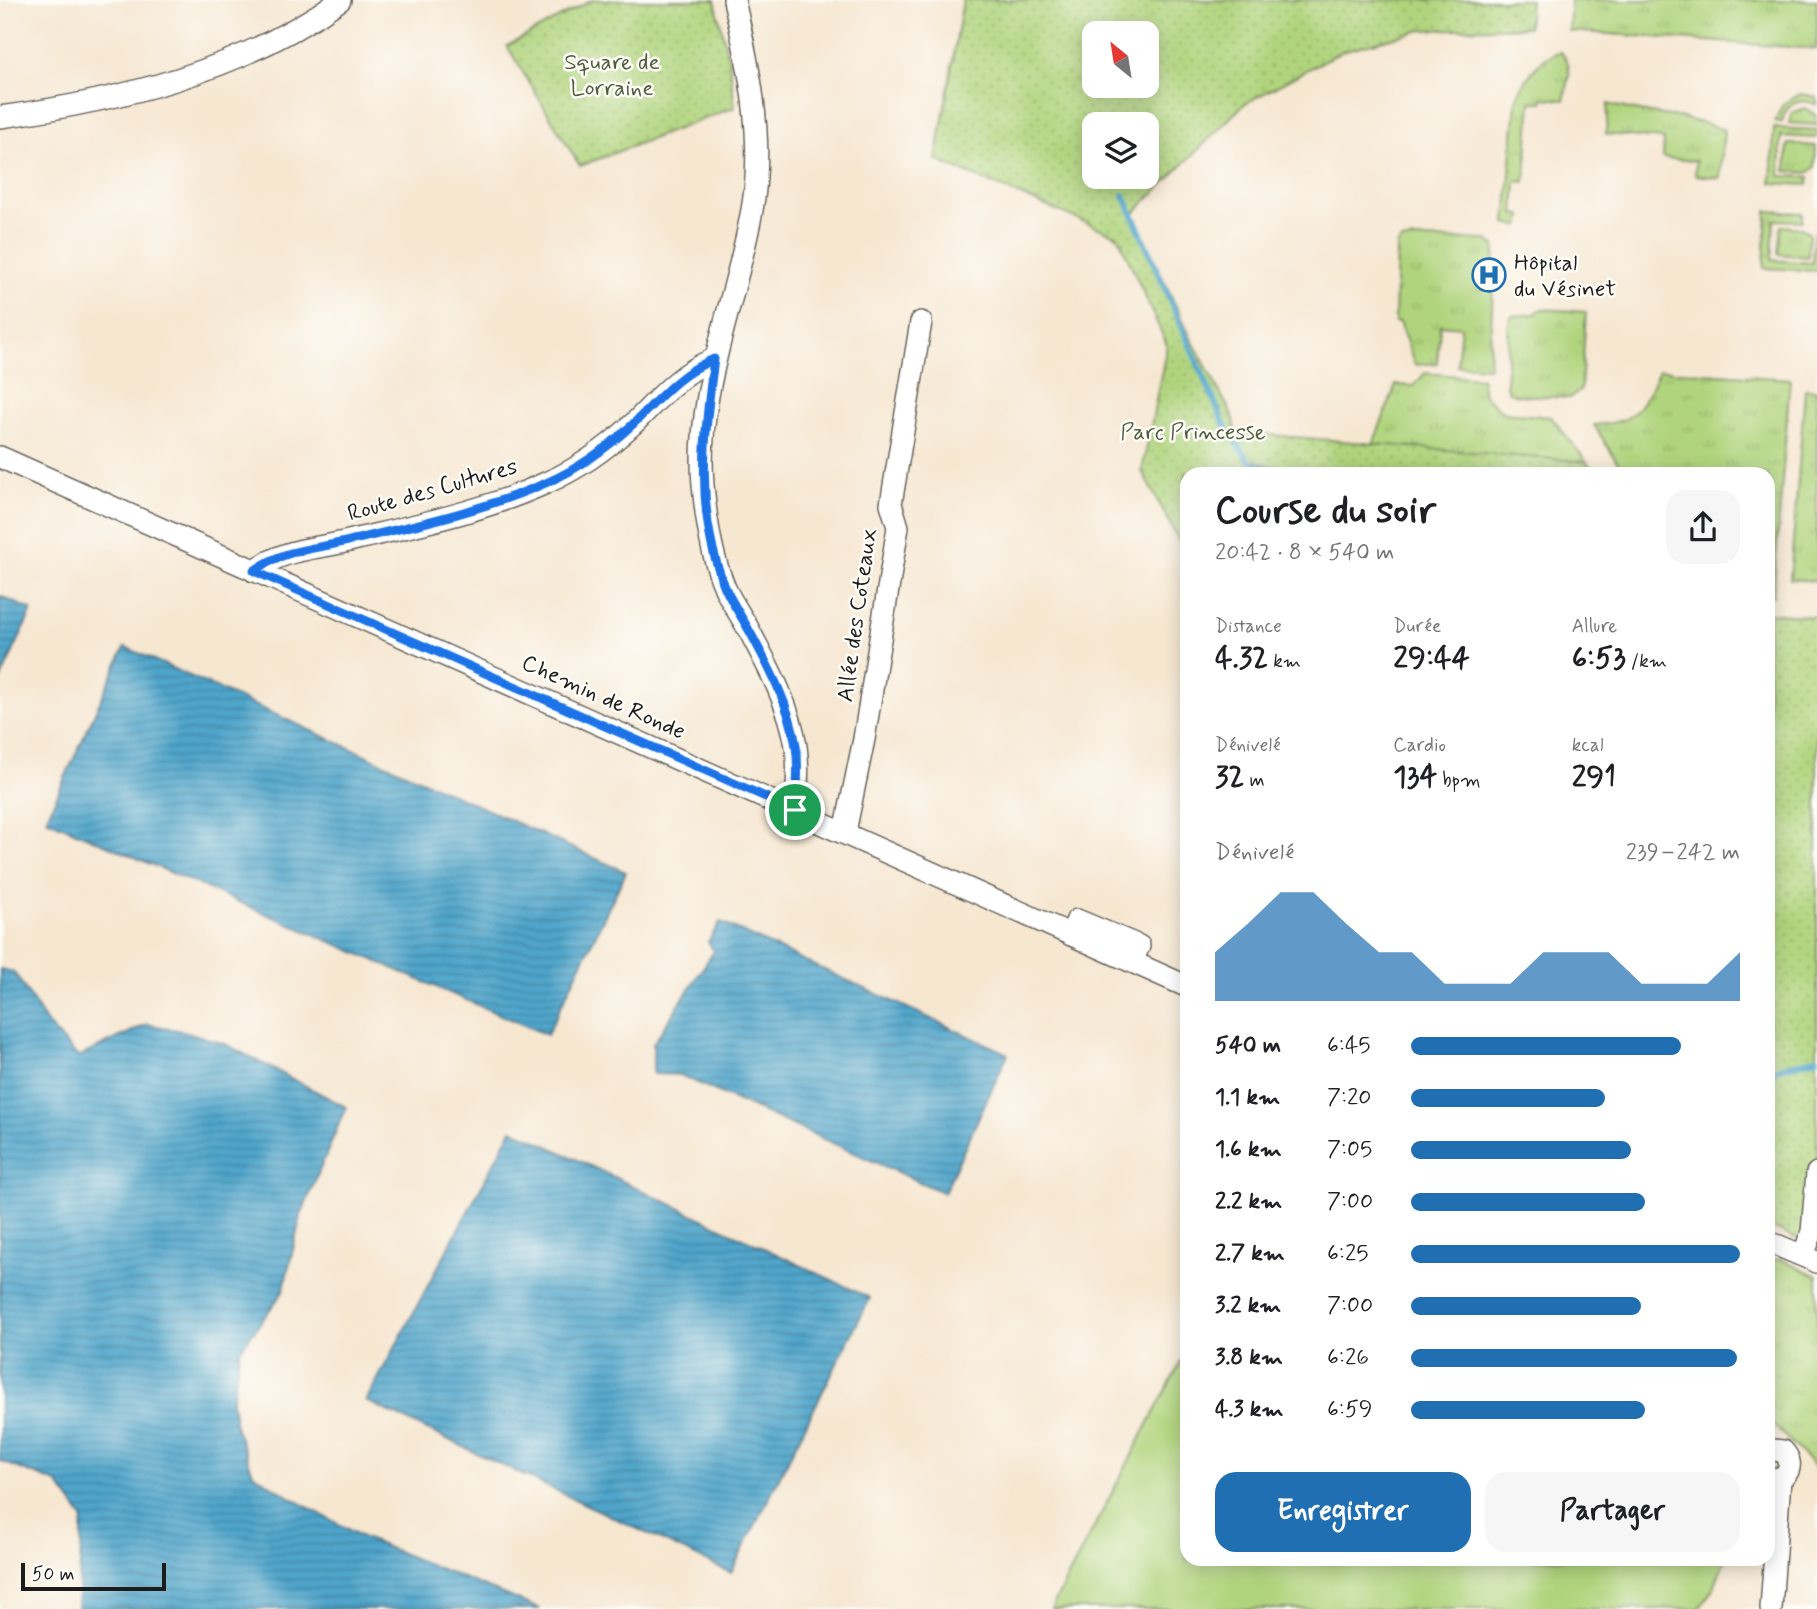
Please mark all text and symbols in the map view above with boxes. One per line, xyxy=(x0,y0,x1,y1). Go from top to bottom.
north arrow xyxy=(1082,21,1158,98)
map controls xyxy=(1082,21,1159,189)
park label: Square de Lorraine xyxy=(564,48,660,104)
button: layers xyxy=(1082,112,1159,189)
place label: Hôpital du Vésinet xyxy=(1514,249,1616,305)
hospital icon: Hôpital du Vésinet xyxy=(1470,256,1508,294)
park label: Parc Princesse xyxy=(1120,418,1266,448)
street label: Route des Cultures xyxy=(344,452,521,530)
text: Course du soir xyxy=(1215,487,1436,536)
button: share xyxy=(1666,490,1740,564)
street label: Allée des Coteaux xyxy=(831,527,885,704)
text: 20:42 · 8 × 540 m xyxy=(1215,538,1394,568)
text: Distance xyxy=(1215,614,1282,639)
text: Durée xyxy=(1393,614,1441,639)
text: Allure xyxy=(1572,614,1617,639)
text: 4.32 xyxy=(1215,639,1268,678)
text: 29:44 xyxy=(1393,639,1470,678)
text: 6:53 xyxy=(1572,639,1626,678)
street label: Chemin de Ronde xyxy=(517,648,690,747)
text: km xyxy=(1268,649,1301,674)
text: /km xyxy=(1626,649,1667,674)
text: Dénivelé xyxy=(1215,733,1281,758)
text: Cardio xyxy=(1393,733,1446,758)
text: kcal xyxy=(1572,733,1604,758)
text: 32 xyxy=(1215,758,1244,797)
text: 134 xyxy=(1393,758,1437,797)
text: 291 xyxy=(1572,758,1616,797)
text: m xyxy=(1244,768,1265,793)
text: bpm xyxy=(1437,768,1481,793)
pin xyxy=(765,780,825,840)
icon: arrive xyxy=(776,791,814,829)
text: Dénivelé xyxy=(1215,838,1294,868)
text: 239–242 m xyxy=(1626,838,1740,868)
text: 540 m xyxy=(1215,1031,1281,1061)
text: 6:45 xyxy=(1327,1031,1371,1061)
text: 1.1 km xyxy=(1215,1083,1280,1113)
text: 7:20 xyxy=(1327,1083,1372,1113)
text: 1.6 km xyxy=(1215,1135,1282,1165)
text: 7:05 xyxy=(1327,1135,1372,1165)
text: 2.2 km xyxy=(1215,1187,1282,1217)
text: 7:00 xyxy=(1327,1187,1373,1217)
text: 2.7 km xyxy=(1215,1239,1285,1269)
text: 6:25 xyxy=(1327,1239,1368,1269)
text: 3.2 km xyxy=(1215,1291,1281,1321)
text: 7:00 xyxy=(1327,1291,1373,1321)
text: 3.8 km xyxy=(1215,1343,1283,1373)
text: 6:26 xyxy=(1327,1343,1369,1373)
text: 4.3 km xyxy=(1215,1395,1283,1425)
text: 6:59 xyxy=(1327,1395,1372,1425)
button: Enregistrer xyxy=(1215,1472,1471,1552)
button: Partager xyxy=(1485,1472,1740,1552)
scale bar xyxy=(21,1560,166,1592)
text: 50 m xyxy=(32,1562,75,1587)

